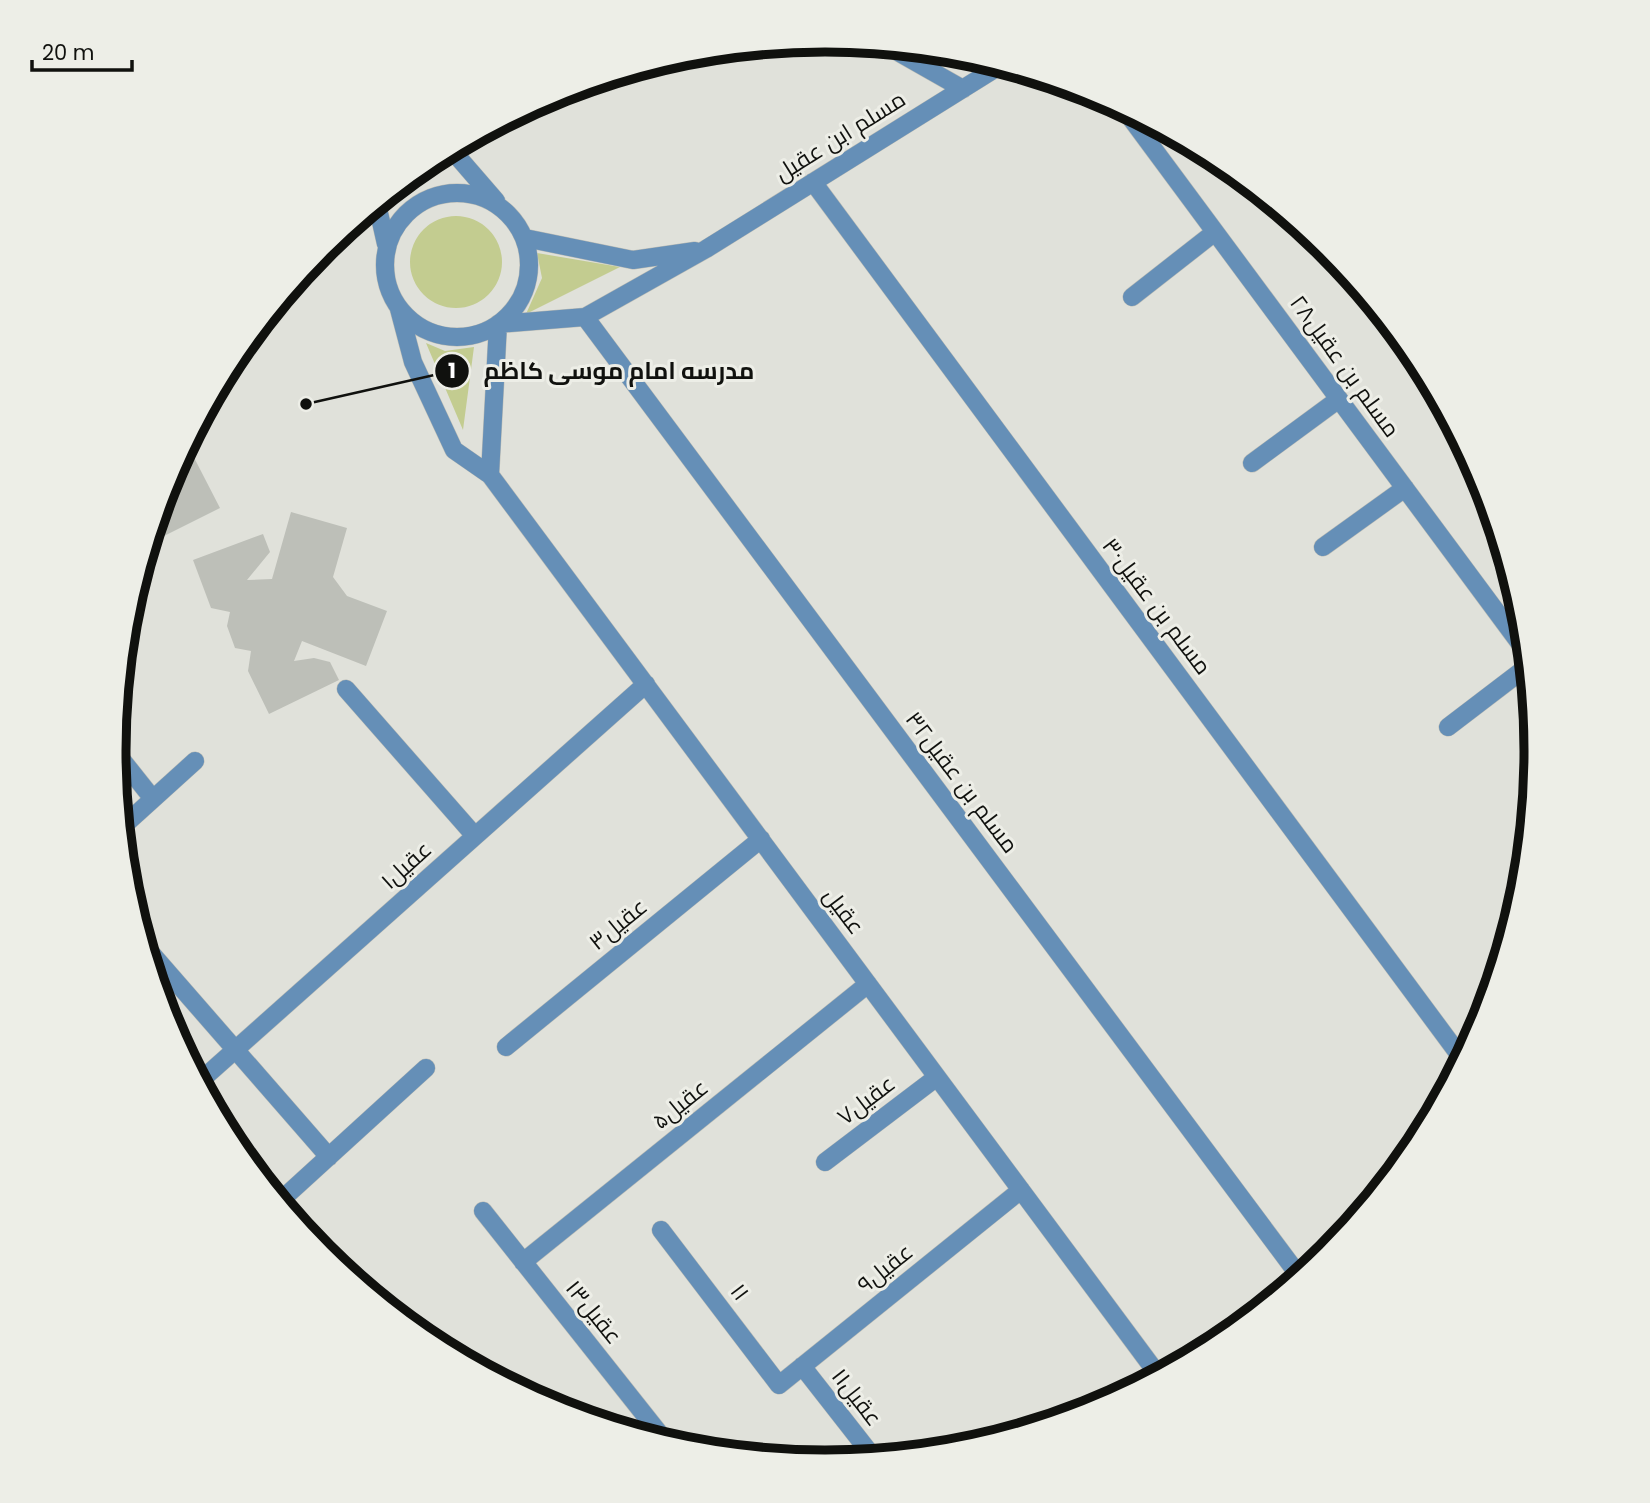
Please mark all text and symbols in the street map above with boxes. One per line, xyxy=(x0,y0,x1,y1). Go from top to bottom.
scale bar xyxy=(32,28,131,72)
text: 20 m xyxy=(42,38,95,67)
street label: مسلم ابن عقیل xyxy=(769,83,911,189)
street label: مسلم بن عقیل۲۸ xyxy=(1282,288,1408,444)
callout: مدرسه امام موسی کاظم xyxy=(435,348,768,393)
text: مدرسه امام موسی کاظم xyxy=(484,354,754,387)
text: 1 xyxy=(448,356,456,385)
street label: مسلم بن عقیل۳۰ xyxy=(1095,531,1219,681)
street label: مسلم بن عقیل۳۲ xyxy=(898,704,1026,860)
street label: عقیل۱ xyxy=(374,834,438,896)
street label: عقیل xyxy=(816,881,872,941)
street label: عقیل۳ xyxy=(582,891,654,957)
street label: عقیل۷ xyxy=(830,1068,902,1132)
street label: عقیل۵ xyxy=(645,1072,715,1136)
street label: عقیل۹ xyxy=(850,1236,920,1300)
street label: عقیل۱۳ xyxy=(558,1273,630,1351)
street label: ۱۱ xyxy=(723,1277,757,1307)
street label: عقیل۱۱ xyxy=(824,1361,890,1433)

